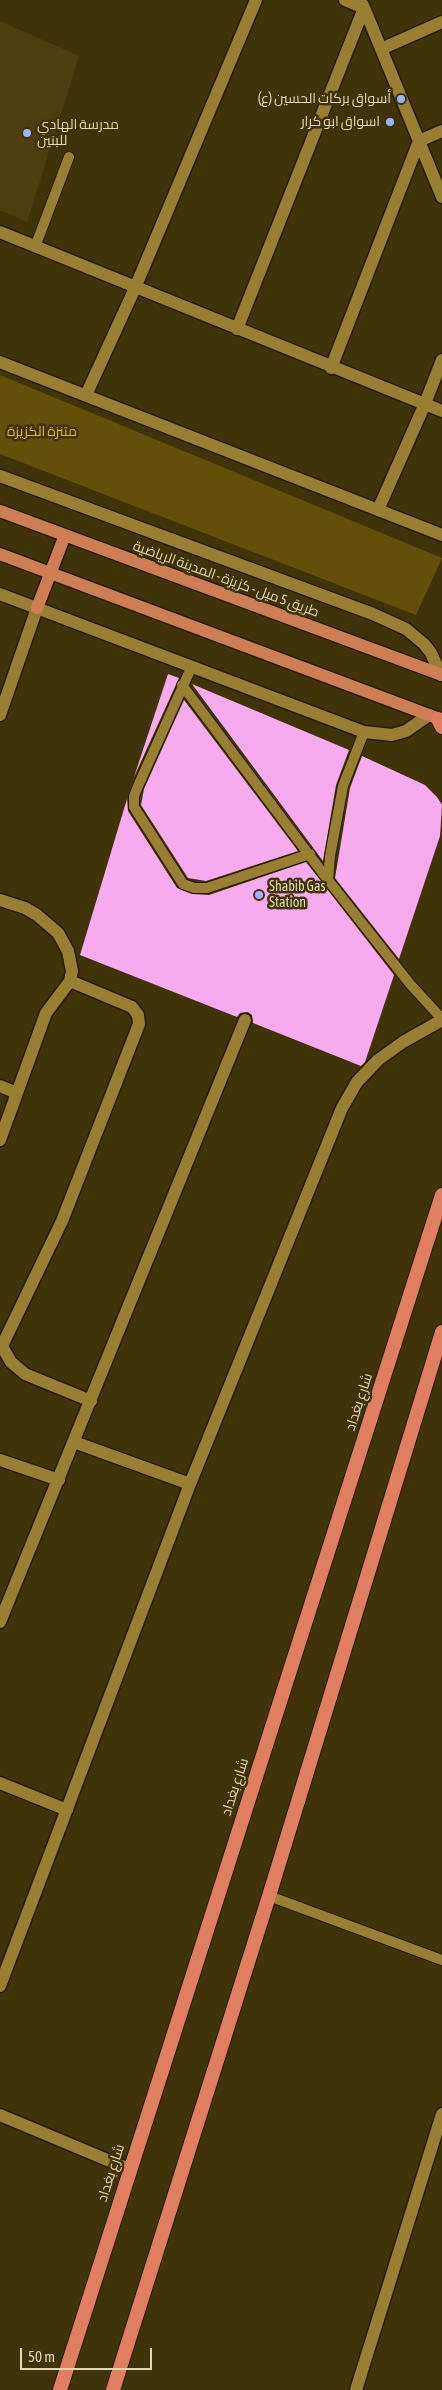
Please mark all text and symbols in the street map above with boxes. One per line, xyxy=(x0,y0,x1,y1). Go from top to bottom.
place label: أسواق بركات الحسين (ع) xyxy=(258,91,391,107)
marker: أسواق بركات الحسين (ع) xyxy=(395,93,407,105)
place label: اسواق ابو كرار xyxy=(301,114,380,130)
marker: اسواق ابو كرار xyxy=(384,116,396,128)
place label: مدرسة الهادي للبنين xyxy=(37,117,119,150)
marker: مدرسة الهادي للبنين xyxy=(21,127,33,139)
park label: متنزة الكزيزة xyxy=(7,424,77,440)
street label: طريق 5 ميل - كزيزة - المدينة الرياضية xyxy=(131,537,321,621)
place label: Shabib Gas Station xyxy=(269,879,325,912)
marker: Shabib Gas Station xyxy=(253,889,265,901)
street label: شارع بغداد xyxy=(342,1371,376,1433)
street label: شارع بغداد xyxy=(218,1756,252,1818)
street label: شارع بغداد xyxy=(94,2142,128,2204)
scale bar xyxy=(22,2338,155,2370)
text: 50 m xyxy=(28,2348,55,2365)

